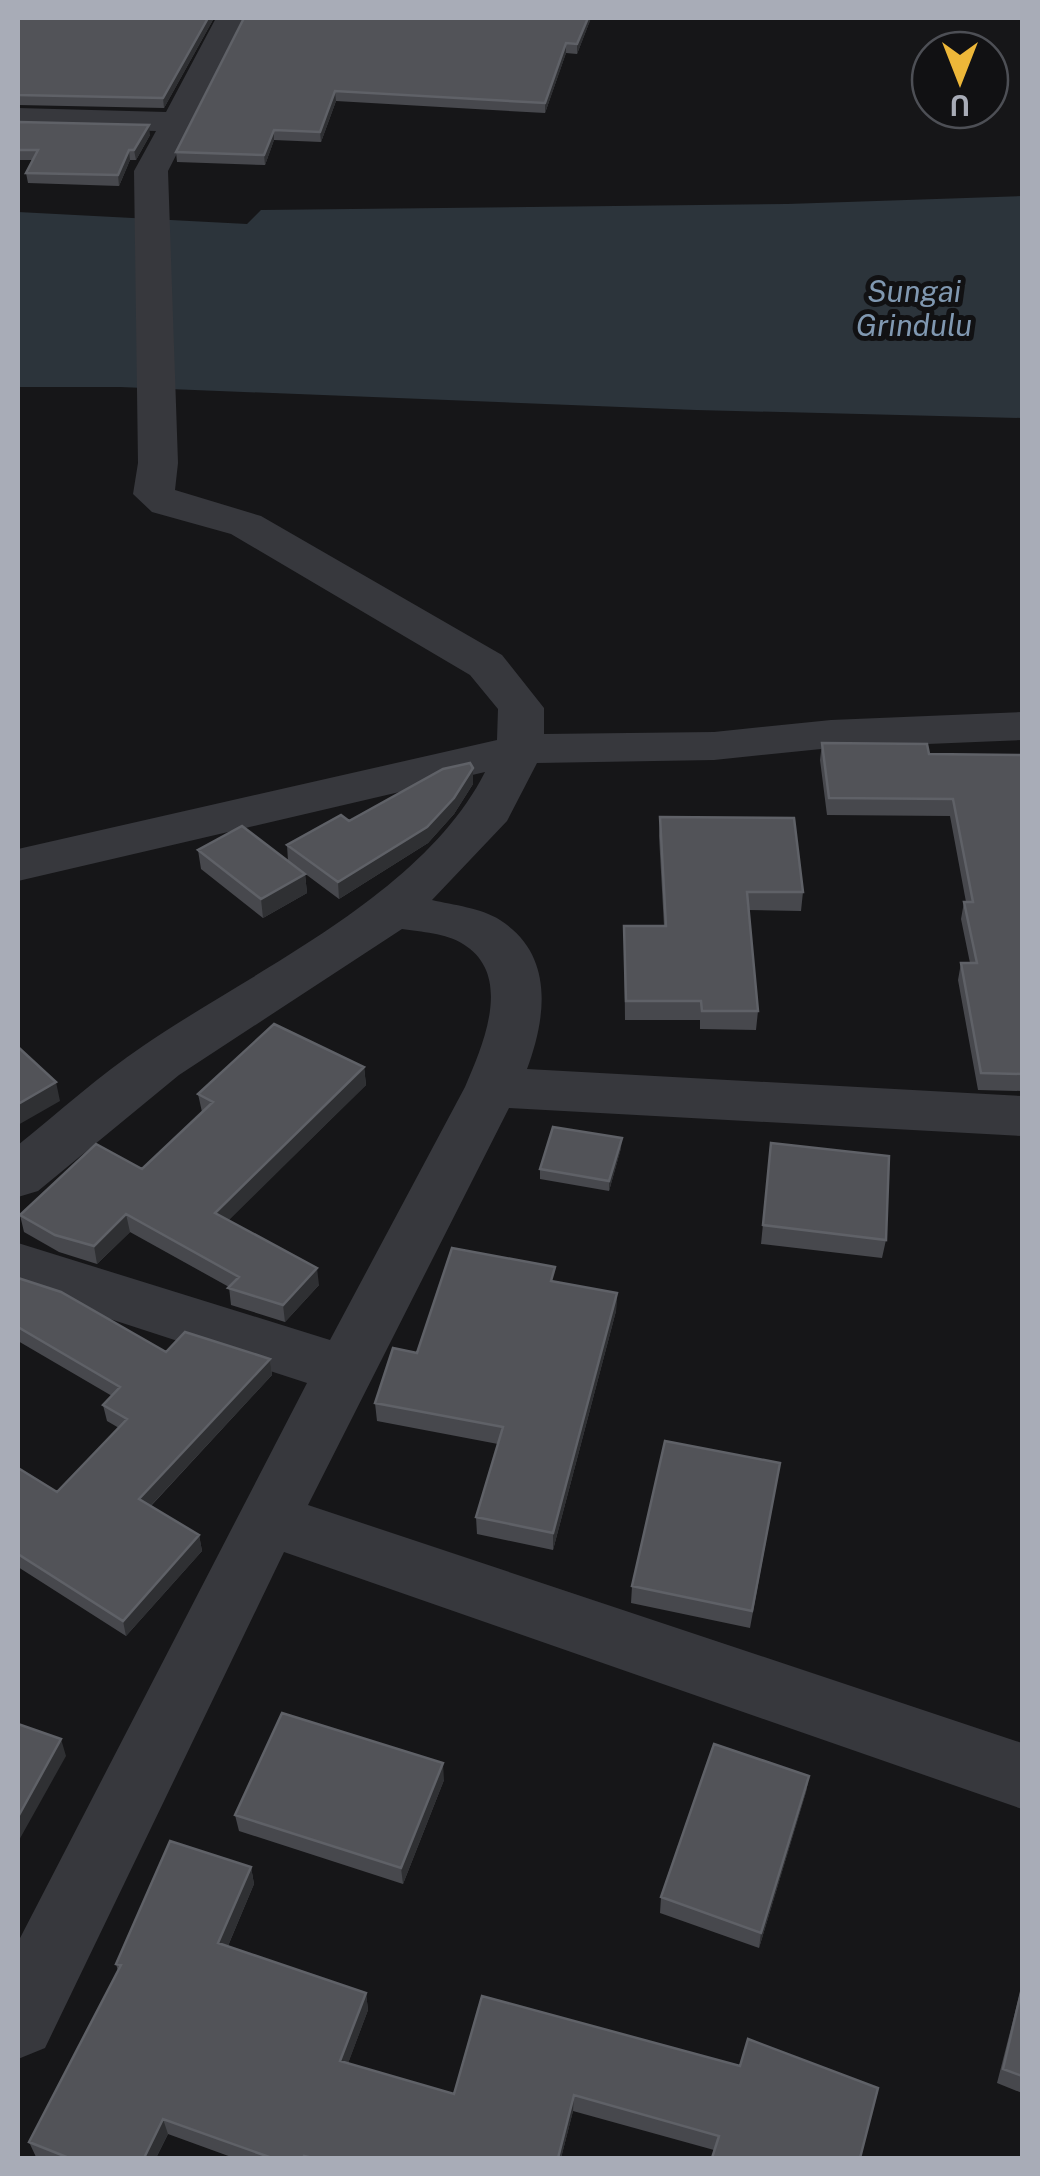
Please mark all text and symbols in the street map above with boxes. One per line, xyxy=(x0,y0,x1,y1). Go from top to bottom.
north arrow xyxy=(910,30,1010,130)
text: U xyxy=(950,89,970,122)
water label: Sungai Grindulu xyxy=(856,273,972,343)

